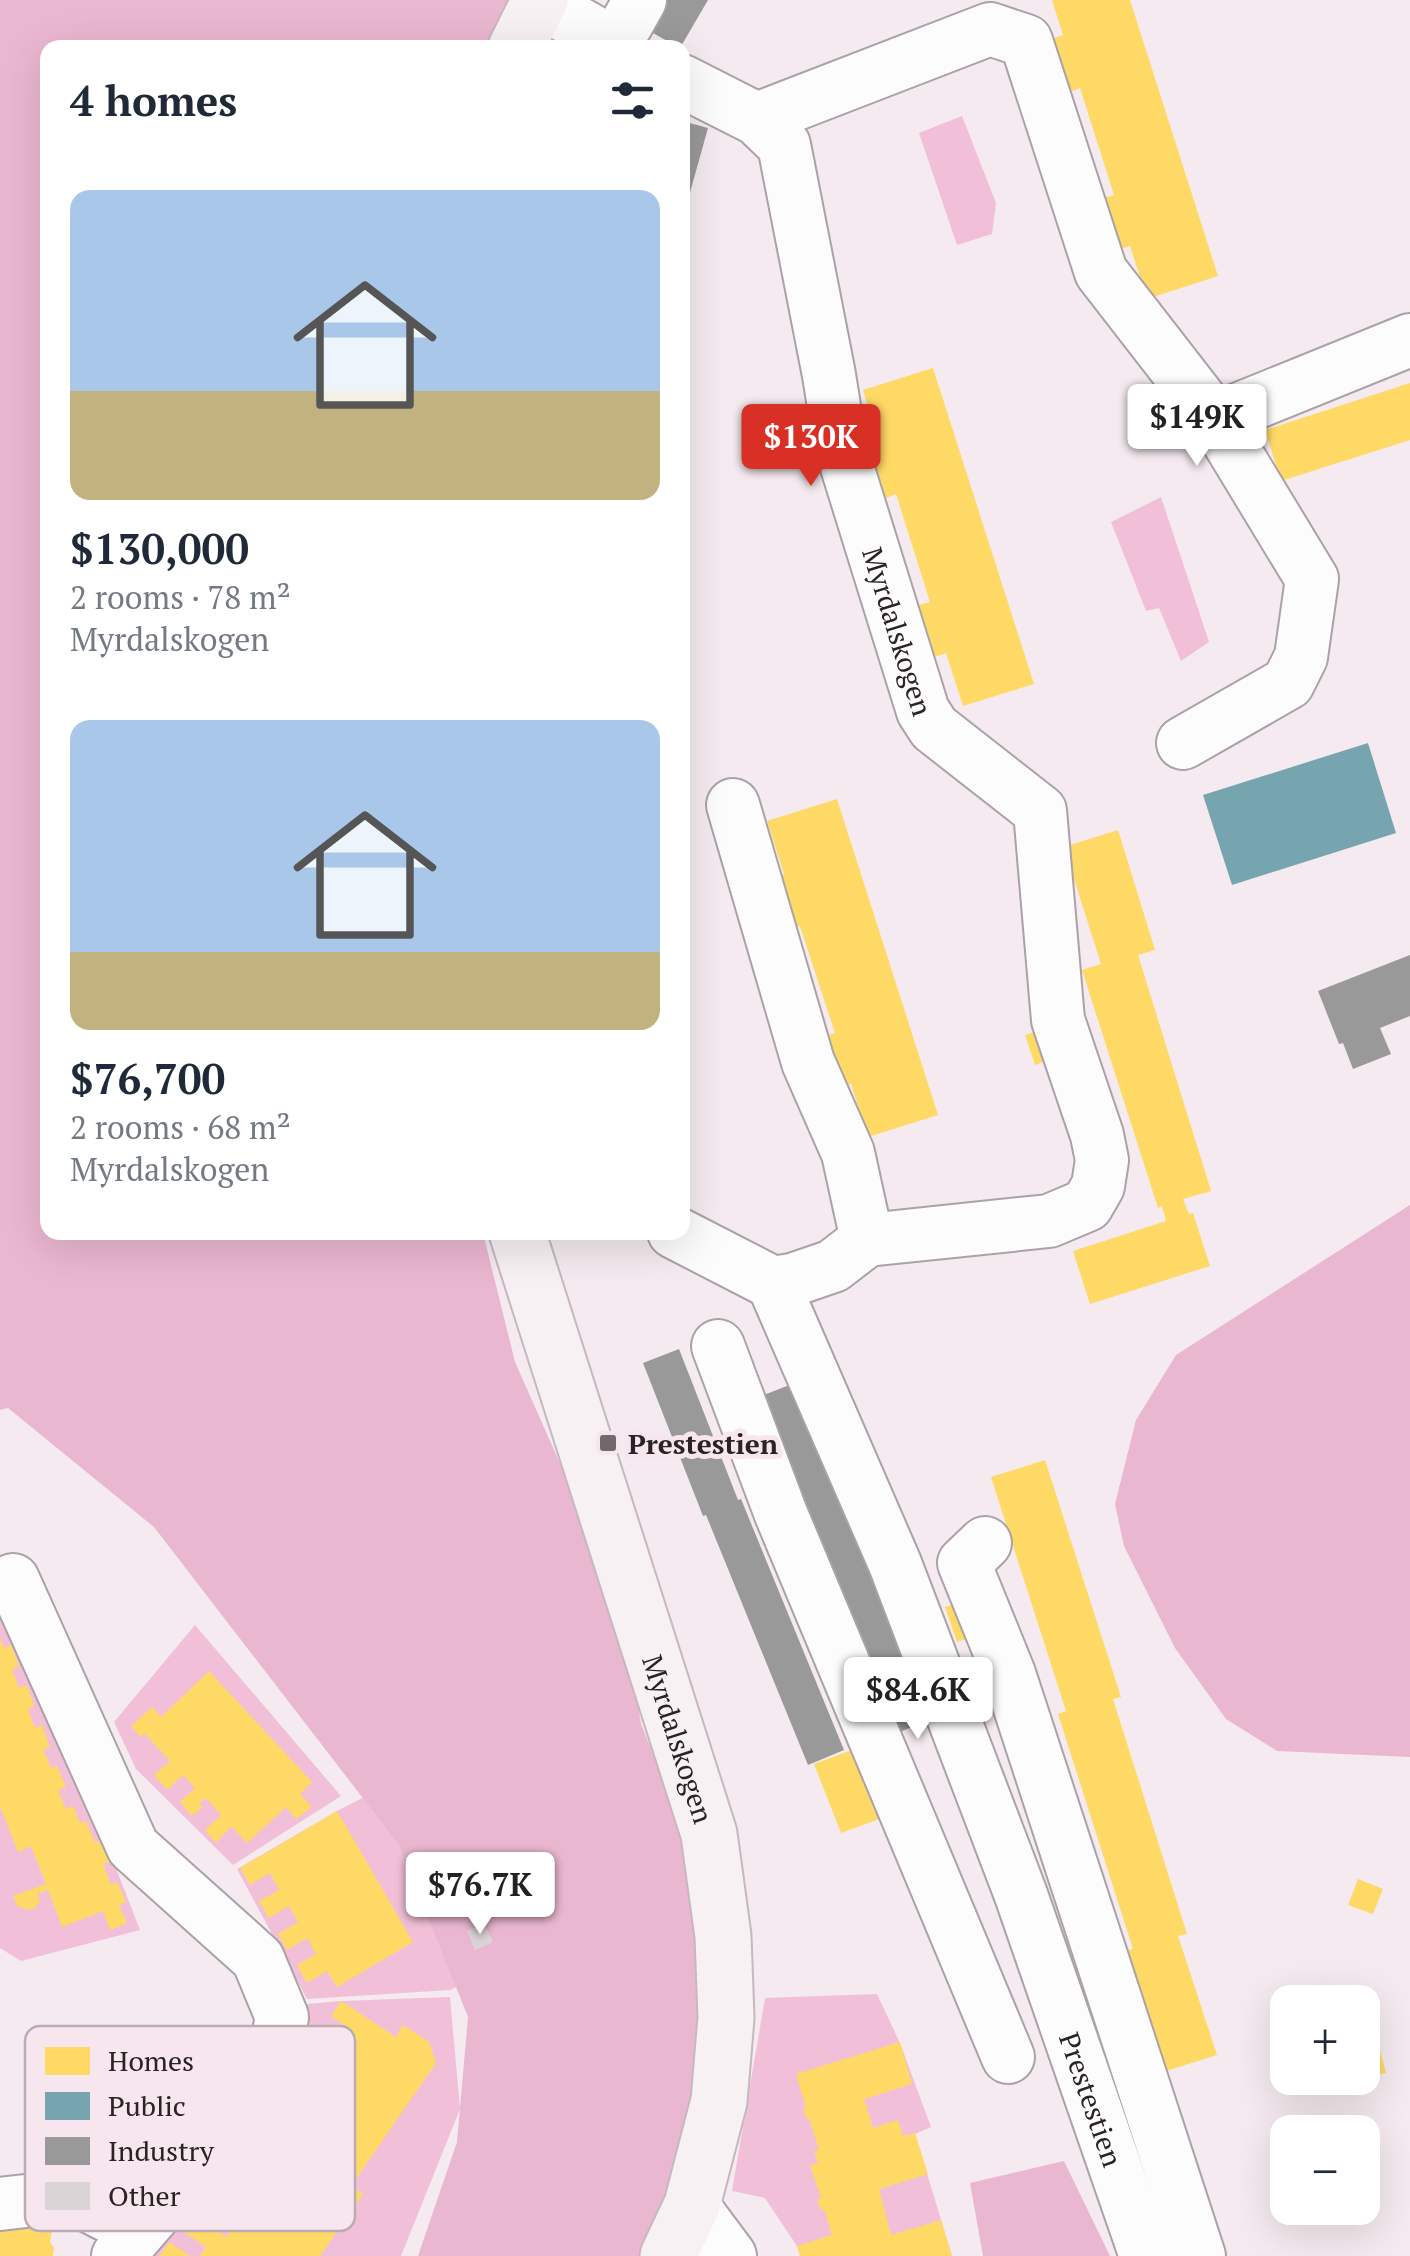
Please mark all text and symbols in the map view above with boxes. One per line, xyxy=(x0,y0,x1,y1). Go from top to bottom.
text: 4 homes xyxy=(70,72,237,128)
icon: filters xyxy=(605,73,660,128)
icon: home xyxy=(275,255,455,435)
pin: $149K xyxy=(1127,384,1267,469)
text: $149K xyxy=(1149,395,1245,437)
pin: $130K xyxy=(741,404,881,489)
text: $130K xyxy=(763,415,859,457)
text: $130,000 xyxy=(70,520,249,576)
street label: Myrdalskogen xyxy=(855,543,942,721)
text: 2 rooms · 78 m² xyxy=(70,576,291,618)
text: Myrdalskogen xyxy=(70,618,269,660)
icon: home xyxy=(275,785,455,965)
text: $76,700 xyxy=(70,1050,225,1106)
text: 2 rooms · 68 m² xyxy=(70,1106,291,1148)
text: Myrdalskogen xyxy=(70,1148,269,1190)
place label: Prestestien xyxy=(628,1425,778,1462)
marker: Prestestien xyxy=(597,1432,619,1454)
street label: Myrdalskogen xyxy=(635,1650,723,1828)
pin: $84.6K xyxy=(837,1657,999,1742)
text: $84.6K xyxy=(866,1668,970,1710)
pin: $76.7K xyxy=(399,1852,561,1937)
text: $76.7K xyxy=(428,1863,532,1905)
map controls xyxy=(1270,1985,1380,2225)
button: + xyxy=(1270,1985,1380,2095)
legend xyxy=(25,2026,355,2231)
street label: Prestestien xyxy=(1051,2027,1132,2172)
text: Homes xyxy=(108,2042,194,2079)
text: Public xyxy=(108,2087,186,2124)
button: − xyxy=(1270,2115,1380,2225)
text: Industry xyxy=(108,2132,215,2169)
text: Other xyxy=(108,2177,181,2214)

